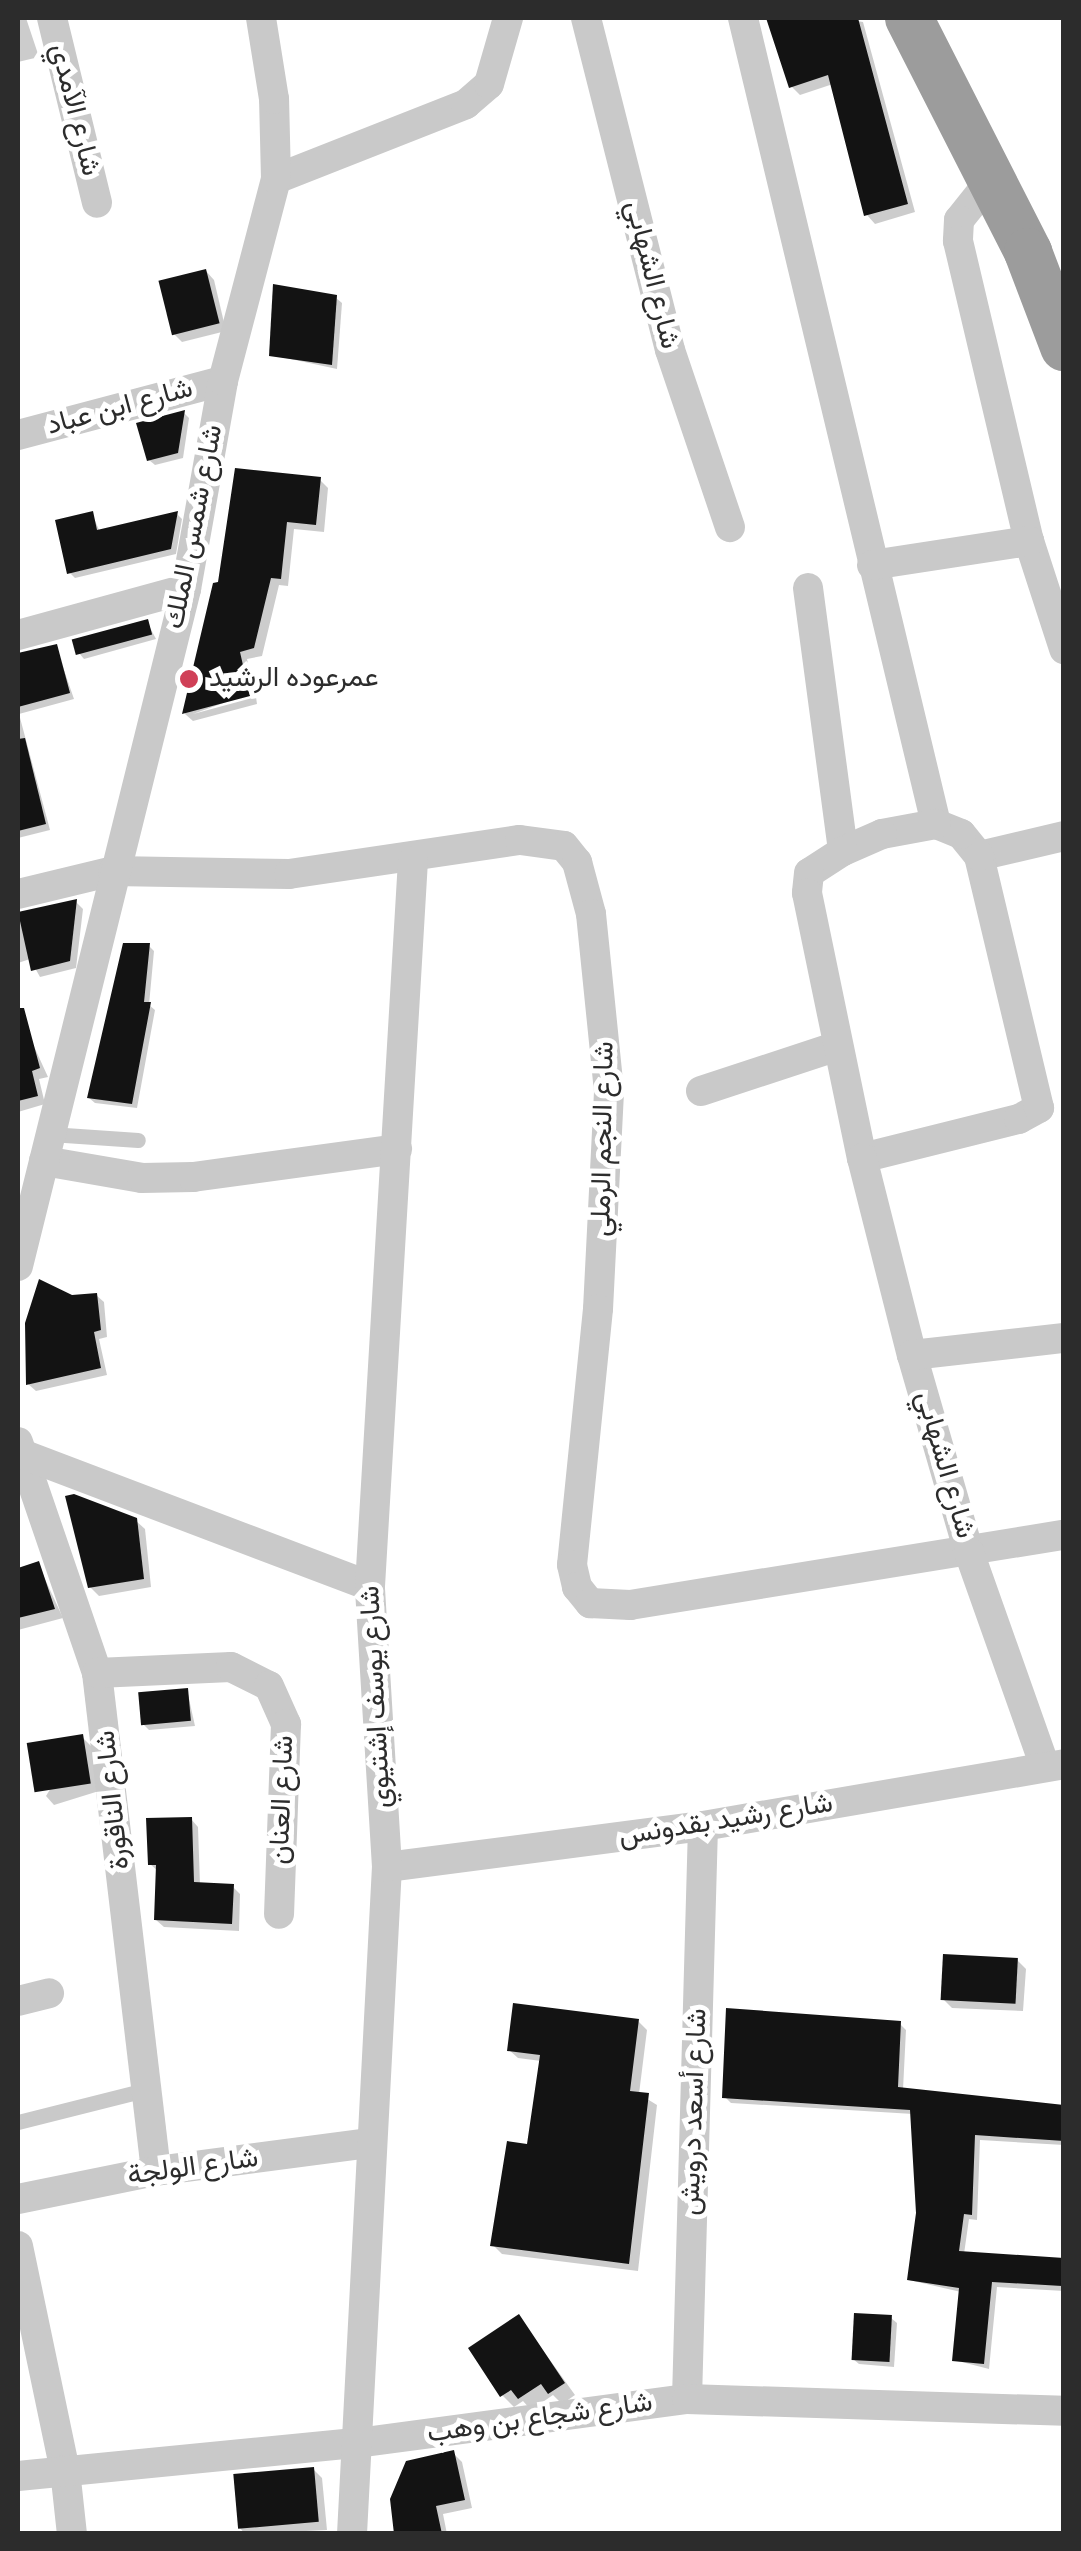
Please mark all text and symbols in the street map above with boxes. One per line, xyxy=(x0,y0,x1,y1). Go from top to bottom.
street label: شارع الآمدي xyxy=(41,41,107,179)
street label: شارع الشهابي xyxy=(616,197,686,353)
street label: شارع ابن عباد xyxy=(43,372,197,444)
street label: شارع شمس الملك xyxy=(159,422,231,632)
place label: عمرعوده الرشيد xyxy=(209,662,379,696)
marker: عمرعوده الرشيد xyxy=(178,668,200,690)
street label: شارع النجم الرملي xyxy=(585,1041,623,1237)
street label: شارع الشهابي xyxy=(907,1388,981,1542)
street label: شارع يوسف إشتيوي xyxy=(354,1585,400,1809)
street label: شارع الناقورة xyxy=(90,1729,138,1871)
street label: شارع العنان xyxy=(264,1735,302,1865)
street label: شارع رشيد بقدونس xyxy=(617,1788,835,1854)
street label: شارع أسعد درويش xyxy=(675,2008,715,2216)
street label: شارع الولجة xyxy=(126,2142,260,2194)
street label: شارع شجاع بن وهب xyxy=(425,2387,655,2451)

